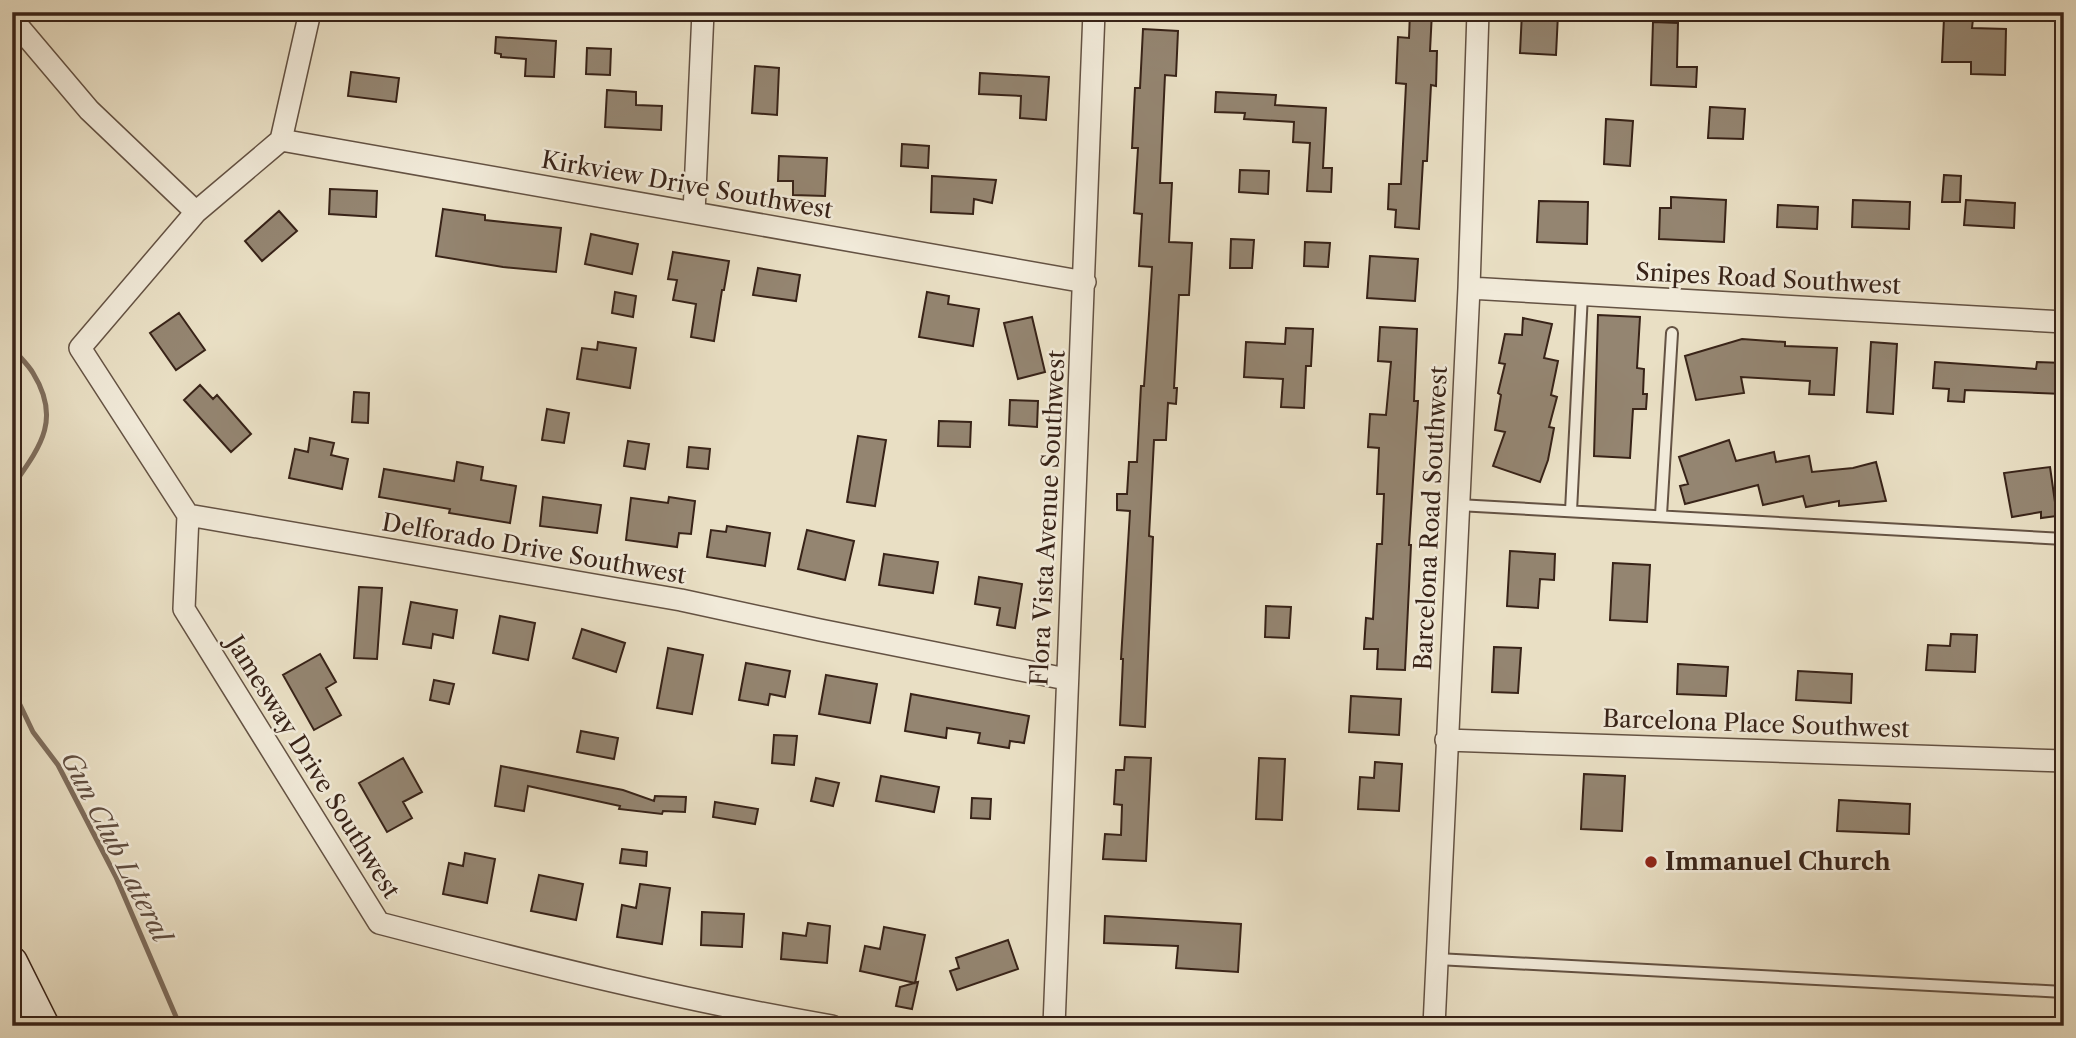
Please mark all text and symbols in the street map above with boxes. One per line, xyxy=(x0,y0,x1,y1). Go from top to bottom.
street label: Kirkview Drive Southwest xyxy=(539,145,836,225)
street label: Snipes Road Southwest xyxy=(1635,257,1902,300)
street label: Flora Vista Avenue Southwest xyxy=(1024,349,1071,687)
street label: Barcelona Road Southwest xyxy=(1408,364,1453,671)
street label: Delforado Drive Southwest xyxy=(380,507,689,590)
street label: Jamesway Drive Southwest xyxy=(218,627,407,904)
street label: Barcelona Place Southwest xyxy=(1602,704,1911,743)
water label: Gun Club Lateral xyxy=(54,746,179,950)
place label: Immanuel Church xyxy=(1665,847,1891,876)
marker: Immanuel Church xyxy=(1643,854,1659,870)

